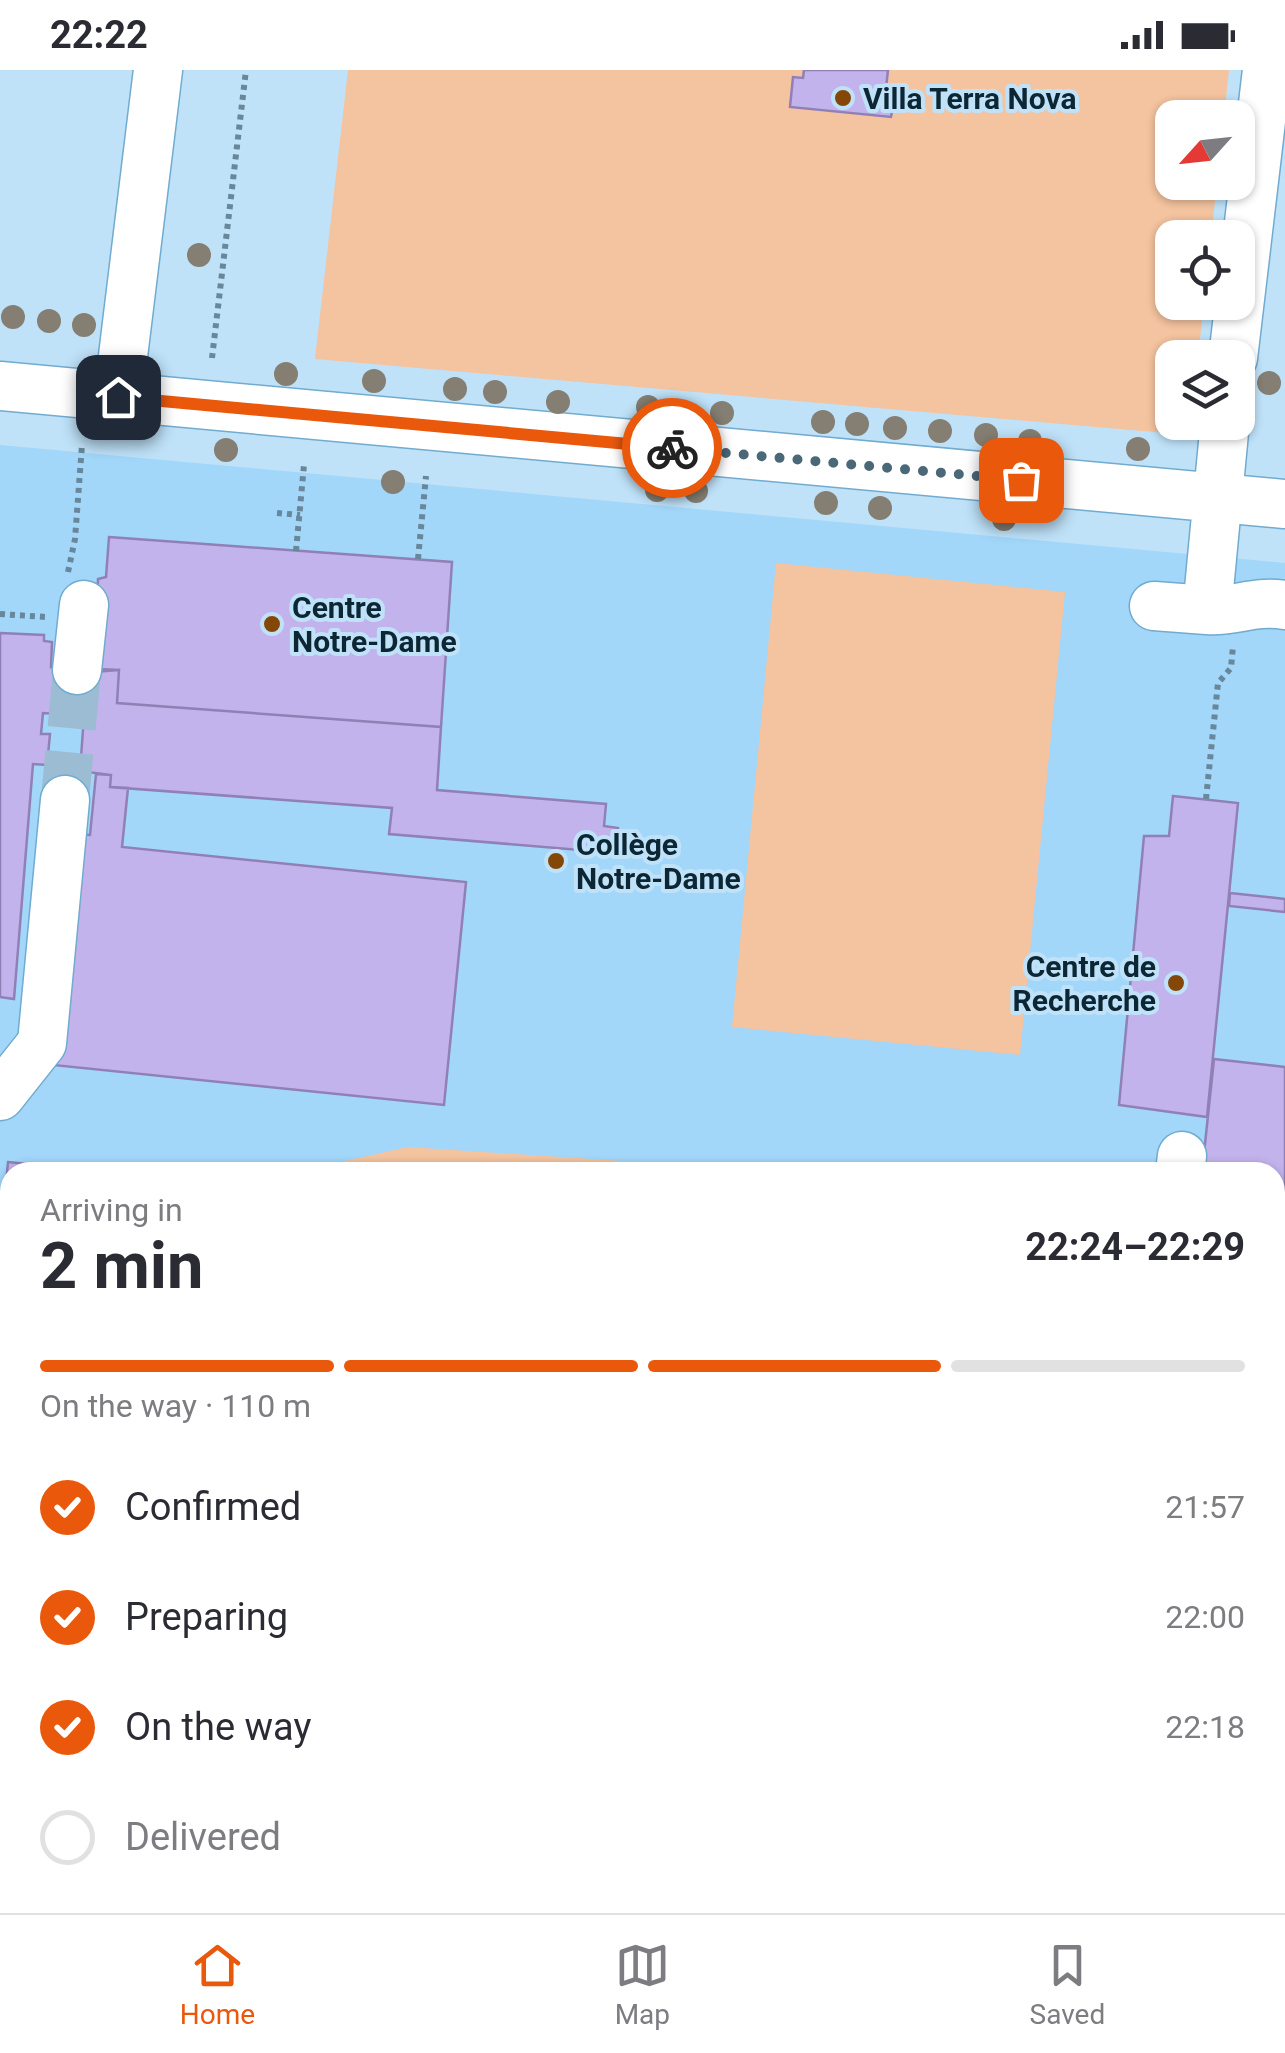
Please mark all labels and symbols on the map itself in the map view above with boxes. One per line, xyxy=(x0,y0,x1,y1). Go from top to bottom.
place label: Villa Terra Nova xyxy=(863,81,1077,116)
marker: Villa Terra Nova xyxy=(832,87,854,109)
north arrow xyxy=(1155,100,1255,200)
pin xyxy=(76,355,161,440)
courier xyxy=(622,398,722,498)
pin xyxy=(979,438,1064,523)
place label: Centre Notre-Dame xyxy=(292,590,457,659)
marker: Centre Notre-Dame xyxy=(261,613,283,635)
place label: Collège Notre-Dame xyxy=(576,827,741,896)
marker: Collège Notre-Dame xyxy=(545,850,567,872)
place label: Centre de Recherche xyxy=(1013,949,1156,1018)
marker: Centre de Recherche xyxy=(1165,972,1187,994)

